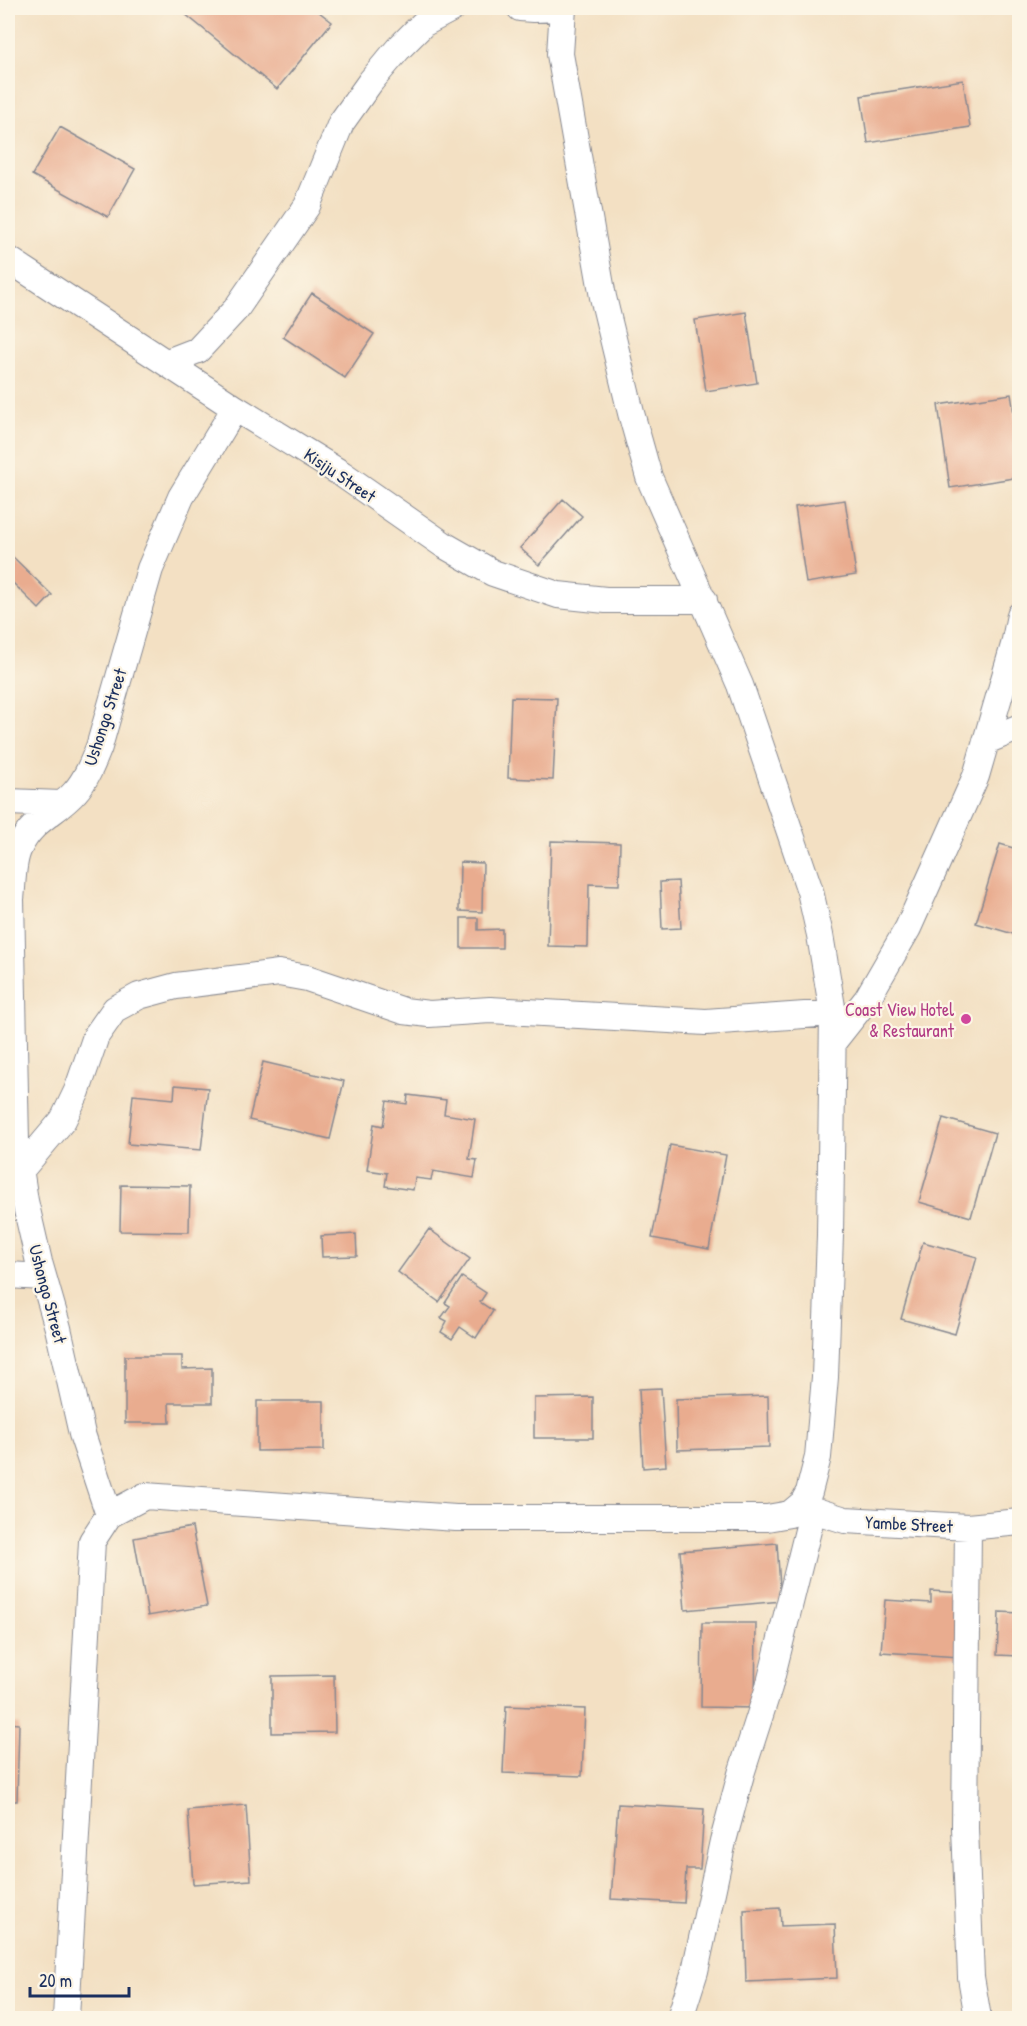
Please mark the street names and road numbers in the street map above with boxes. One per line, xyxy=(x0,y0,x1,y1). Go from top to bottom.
street label: Kisiju Street xyxy=(299,442,382,509)
street label: Ushongo Street xyxy=(77,664,133,769)
street label: Ushongo Street xyxy=(23,1242,73,1347)
street label: Yambe Street xyxy=(864,1509,954,1539)

